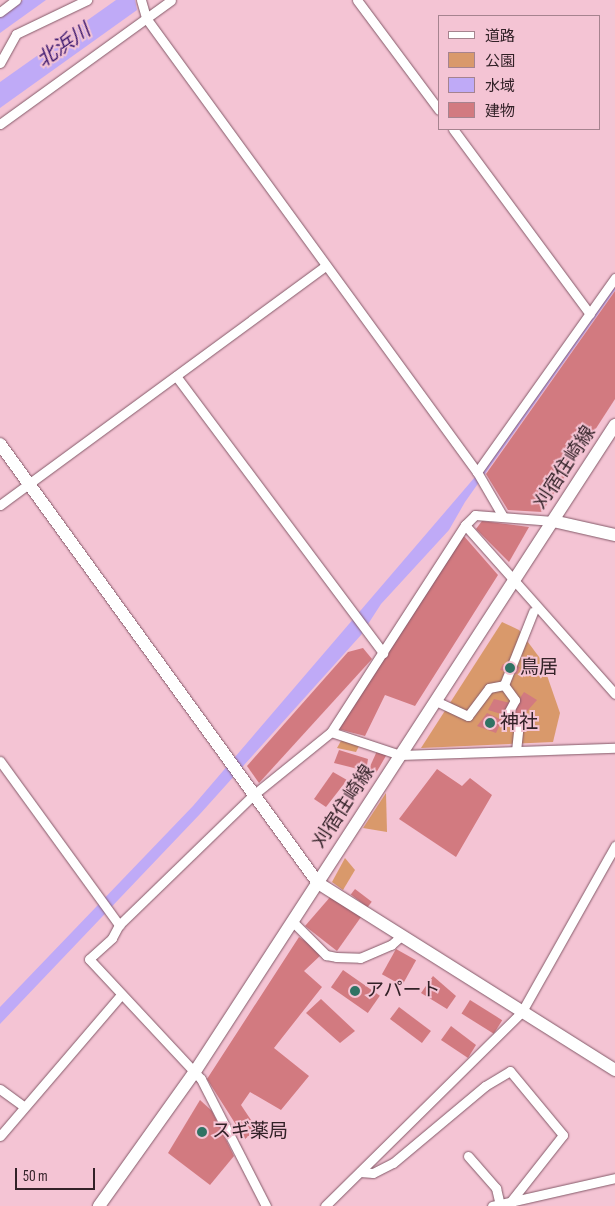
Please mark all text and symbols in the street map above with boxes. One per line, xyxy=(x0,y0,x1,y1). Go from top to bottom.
legend xyxy=(438,15,600,130)
water label: 北浜川 xyxy=(33,19,95,73)
text: 道路 xyxy=(485,27,515,46)
text: 公園 xyxy=(485,52,515,71)
text: 水域 xyxy=(485,77,515,96)
text: 建物 xyxy=(485,102,515,121)
street label: 刈宿住崎線 xyxy=(530,422,600,514)
place label: 鳥居 xyxy=(520,657,558,679)
marker: 鳥居 xyxy=(504,662,516,674)
place label: 神社 xyxy=(500,712,538,734)
marker: 神社 xyxy=(484,717,496,729)
street label: 刈宿住崎線 xyxy=(309,761,379,853)
place label: アパート xyxy=(365,980,441,1002)
marker: アパート xyxy=(349,985,361,997)
place label: スギ薬局 xyxy=(212,1121,288,1143)
marker: スギ薬局 xyxy=(196,1126,208,1138)
scale bar xyxy=(18,1158,98,1190)
text: 50 m xyxy=(23,1167,48,1186)

